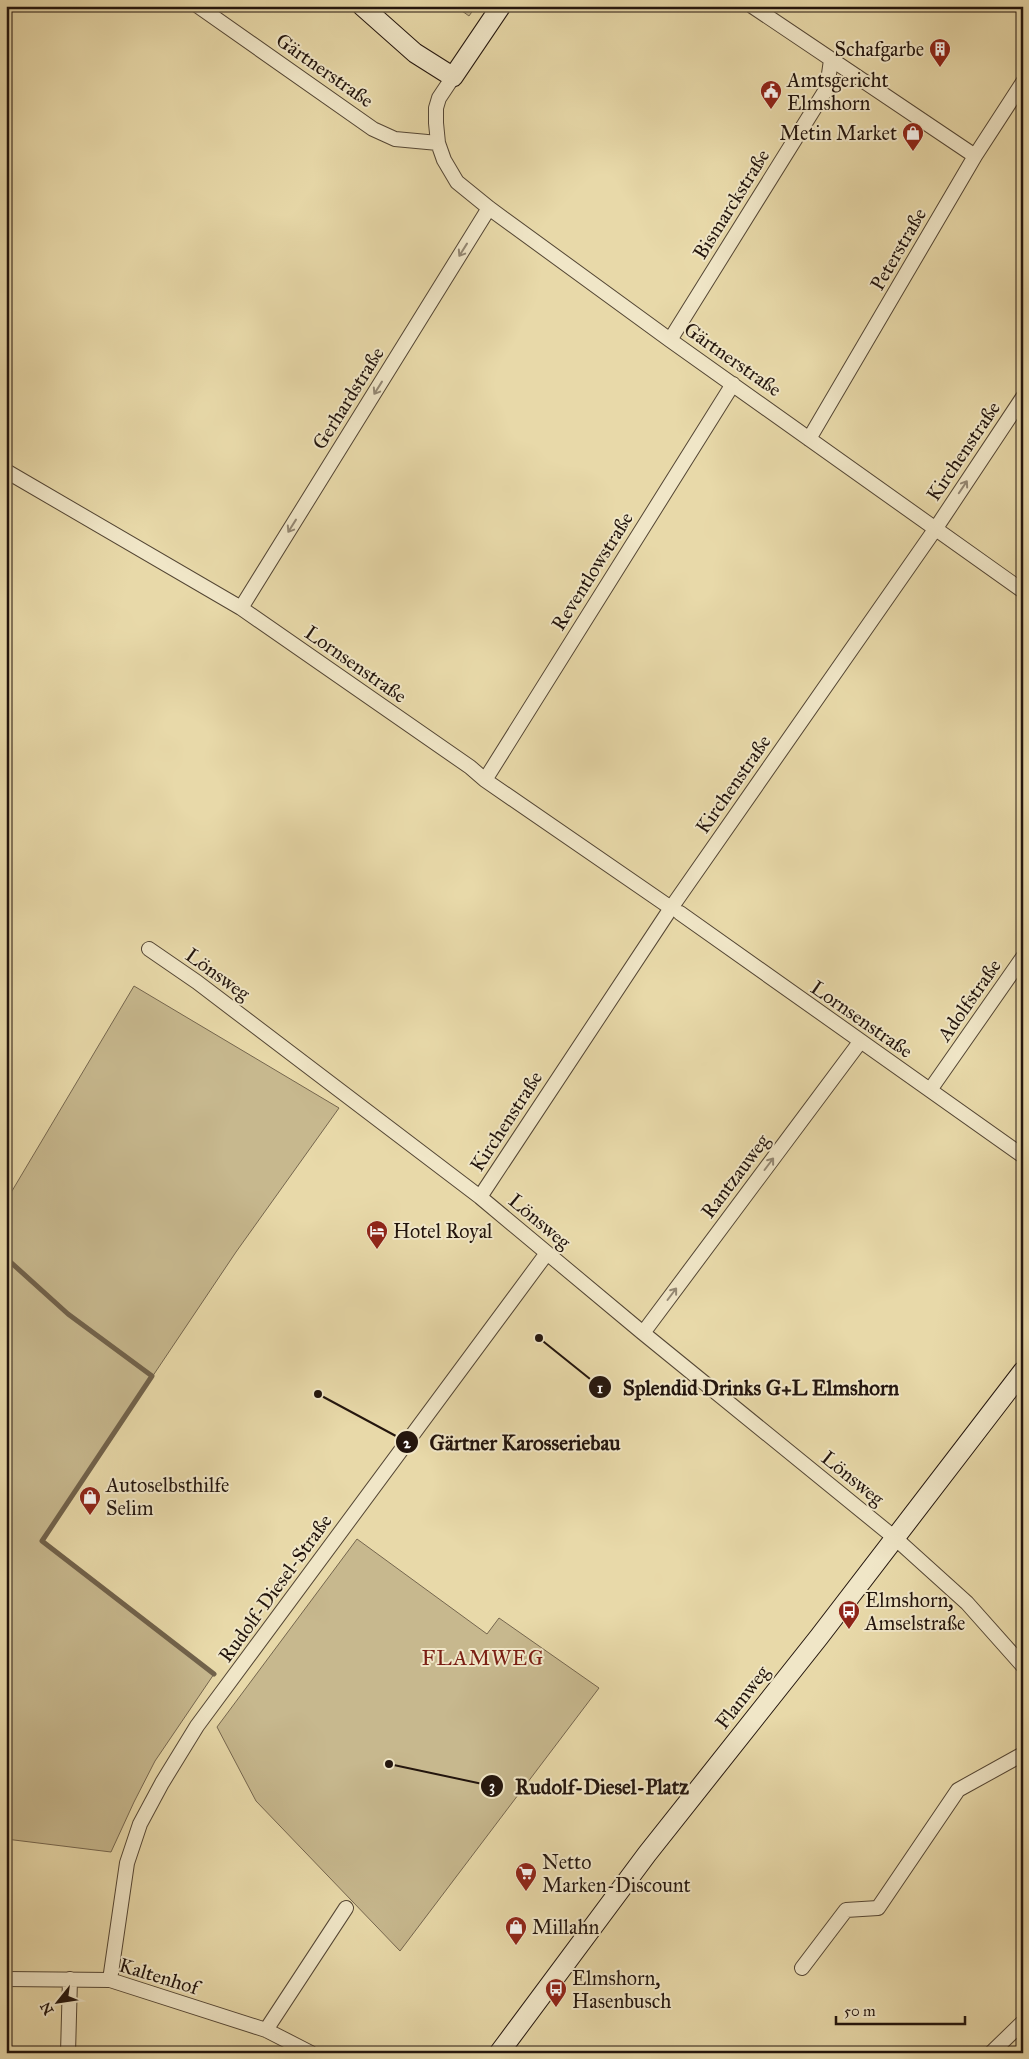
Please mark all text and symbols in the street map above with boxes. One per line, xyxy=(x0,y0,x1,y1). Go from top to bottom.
street label: Gärtnerstraße xyxy=(272,28,378,112)
place label: Schafgarbe xyxy=(834,37,924,62)
building icon: Schafgarbe xyxy=(928,37,952,68)
place label: Amtsgericht Elmshorn xyxy=(786,68,889,115)
public building icon: Amtsgericht Elmshorn xyxy=(759,79,783,110)
place label: Metin Market xyxy=(780,121,897,145)
shop icon: Metin Market xyxy=(901,121,925,152)
street label: Bismarckstraße xyxy=(688,144,774,264)
street label: Peterstraße xyxy=(865,204,931,294)
one-way arrow xyxy=(458,242,468,256)
street label: Gärtnerstraße xyxy=(680,317,786,401)
street label: Gerhardstraße xyxy=(307,342,389,454)
one-way arrow xyxy=(372,380,382,394)
street label: Kirchenstraße xyxy=(921,397,1005,505)
one-way arrow xyxy=(958,480,968,494)
street label: Reventlowstraße xyxy=(546,507,638,635)
one-way arrow xyxy=(287,519,298,533)
street label: Lornsenstraße xyxy=(300,620,412,708)
street label: Kirchenstraße xyxy=(690,730,776,838)
street label: Lönsweg xyxy=(181,943,255,1007)
street label: Adolfstraße xyxy=(931,954,1006,1047)
street label: Lornsenstraße xyxy=(806,975,918,1063)
street label: Kirchenstraße xyxy=(465,1066,547,1176)
street label: Rantzauweg xyxy=(696,1129,776,1223)
one-way arrow xyxy=(764,1157,774,1171)
street label: Lönsweg xyxy=(503,1188,576,1255)
hotel icon: Hotel Royal xyxy=(365,1219,389,1250)
place label: Hotel Royal xyxy=(393,1219,493,1243)
one-way arrow xyxy=(666,1288,677,1301)
callout: Splendid Drinks G+L Elmshorn xyxy=(588,1369,909,1405)
text: Splendid Drinks G+L Elmshorn xyxy=(623,1375,900,1401)
text: 1 xyxy=(597,1379,603,1397)
callout: Gärtner Karosseriebau xyxy=(394,1424,630,1460)
text: Gärtner Karosseriebau xyxy=(430,1430,621,1456)
text: 2 xyxy=(403,1434,411,1452)
street label: Lönsweg xyxy=(816,1445,890,1512)
place label: Autoselbsthilfe Selim xyxy=(105,1473,229,1520)
shop icon: Autoselbsthilfe Selim xyxy=(78,1485,102,1516)
street label: Rudolf-Diesel-Straße xyxy=(213,1509,337,1667)
place label: Elmshorn, Amselstraße xyxy=(864,1588,965,1635)
bus stop icon: Elmshorn, Amselstraße xyxy=(837,1599,861,1630)
district label: FLAMWEG xyxy=(422,1645,544,1671)
street label: Flamweg xyxy=(710,1660,775,1734)
callout: Rudolf-Diesel-Platz xyxy=(480,1768,698,1804)
text: Rudolf-Diesel-Platz xyxy=(515,1774,689,1800)
text: 3 xyxy=(489,1777,495,1796)
place label: Netto Marken-Discount xyxy=(542,1850,691,1897)
supermarket icon: Netto Marken-Discount xyxy=(514,1861,538,1892)
shop icon: Millahn xyxy=(504,1915,528,1946)
place label: Millahn xyxy=(532,1915,599,1939)
street label: Kaltenhof xyxy=(116,1953,205,2000)
place label: Elmshorn, Hasenbusch xyxy=(572,1966,671,2013)
north arrow xyxy=(32,1976,82,2026)
bus stop icon: Elmshorn, Hasenbusch xyxy=(544,1977,568,2008)
scale bar xyxy=(836,1994,965,2026)
text: N xyxy=(37,1999,58,2018)
text: 50 m xyxy=(844,2002,876,2020)

